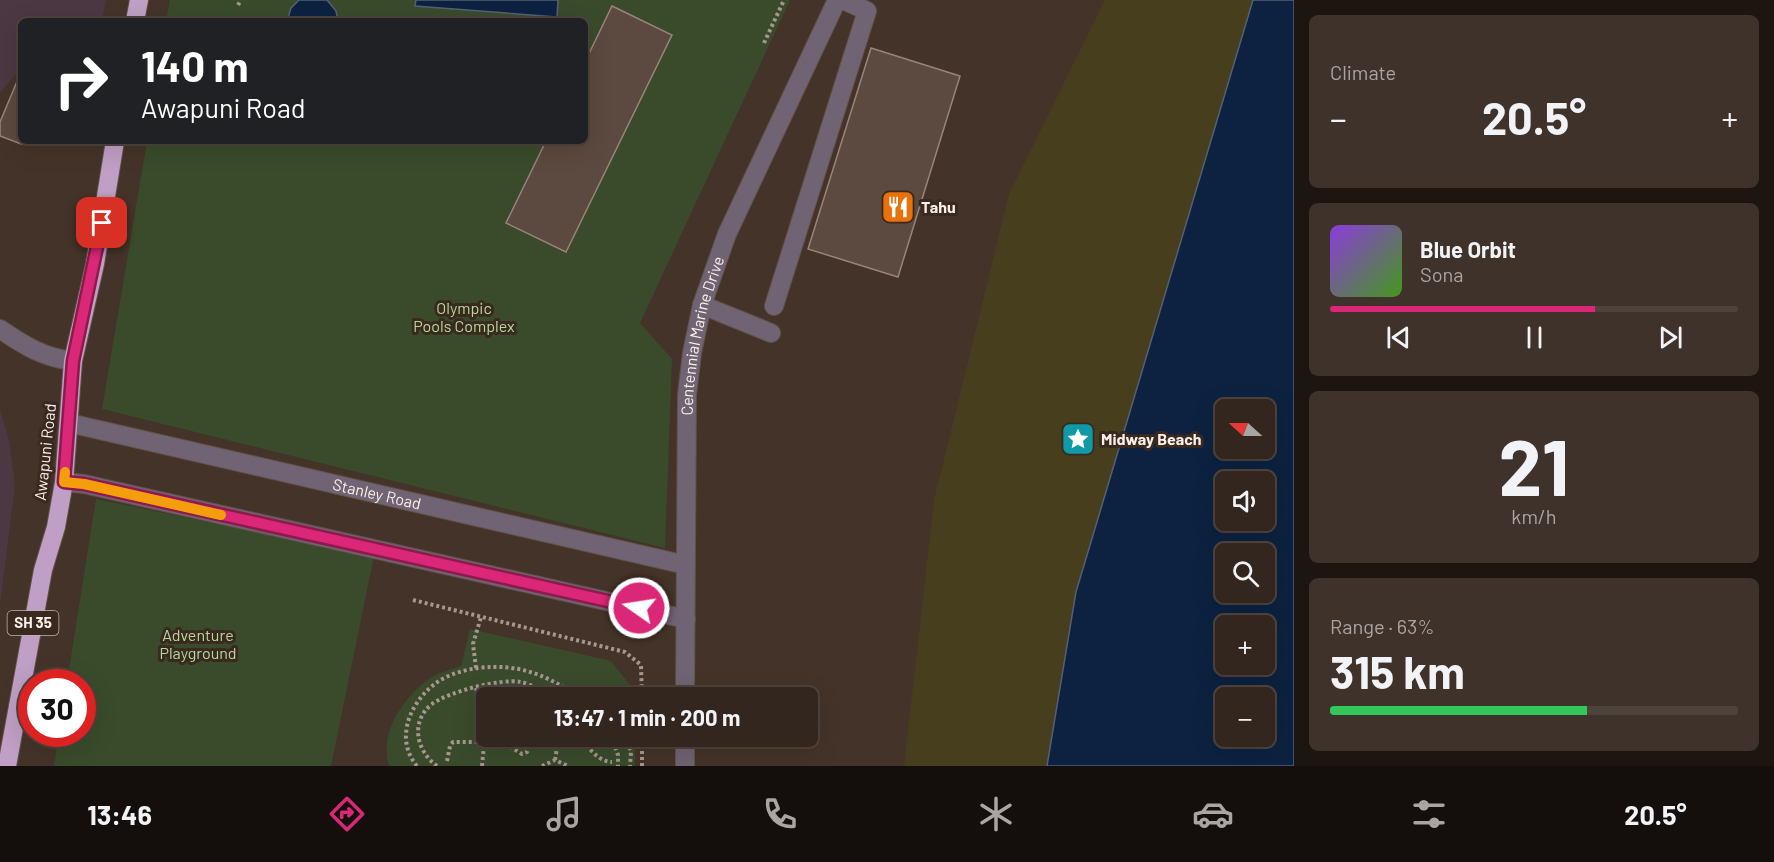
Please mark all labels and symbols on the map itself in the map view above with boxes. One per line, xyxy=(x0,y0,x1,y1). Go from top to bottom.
restaurant icon: Tahu xyxy=(880,189,916,225)
pin xyxy=(76,197,127,248)
place label: Tahu xyxy=(921,197,956,216)
street label: Centennial Marine Drive xyxy=(677,253,727,416)
park label: Olympic Pools Complex xyxy=(413,298,515,335)
north arrow xyxy=(1215,399,1275,459)
street label: Awapuni Road xyxy=(30,402,59,501)
place icon: Midway Beach xyxy=(1060,421,1096,457)
place label: Midway Beach xyxy=(1101,429,1202,448)
street label: Stanley Road xyxy=(331,474,423,513)
position arrow xyxy=(607,576,671,640)
road number: SH 35 xyxy=(8,611,58,635)
park label: Adventure Playground xyxy=(159,625,237,662)
speed limit sign: 30 xyxy=(18,669,96,747)

